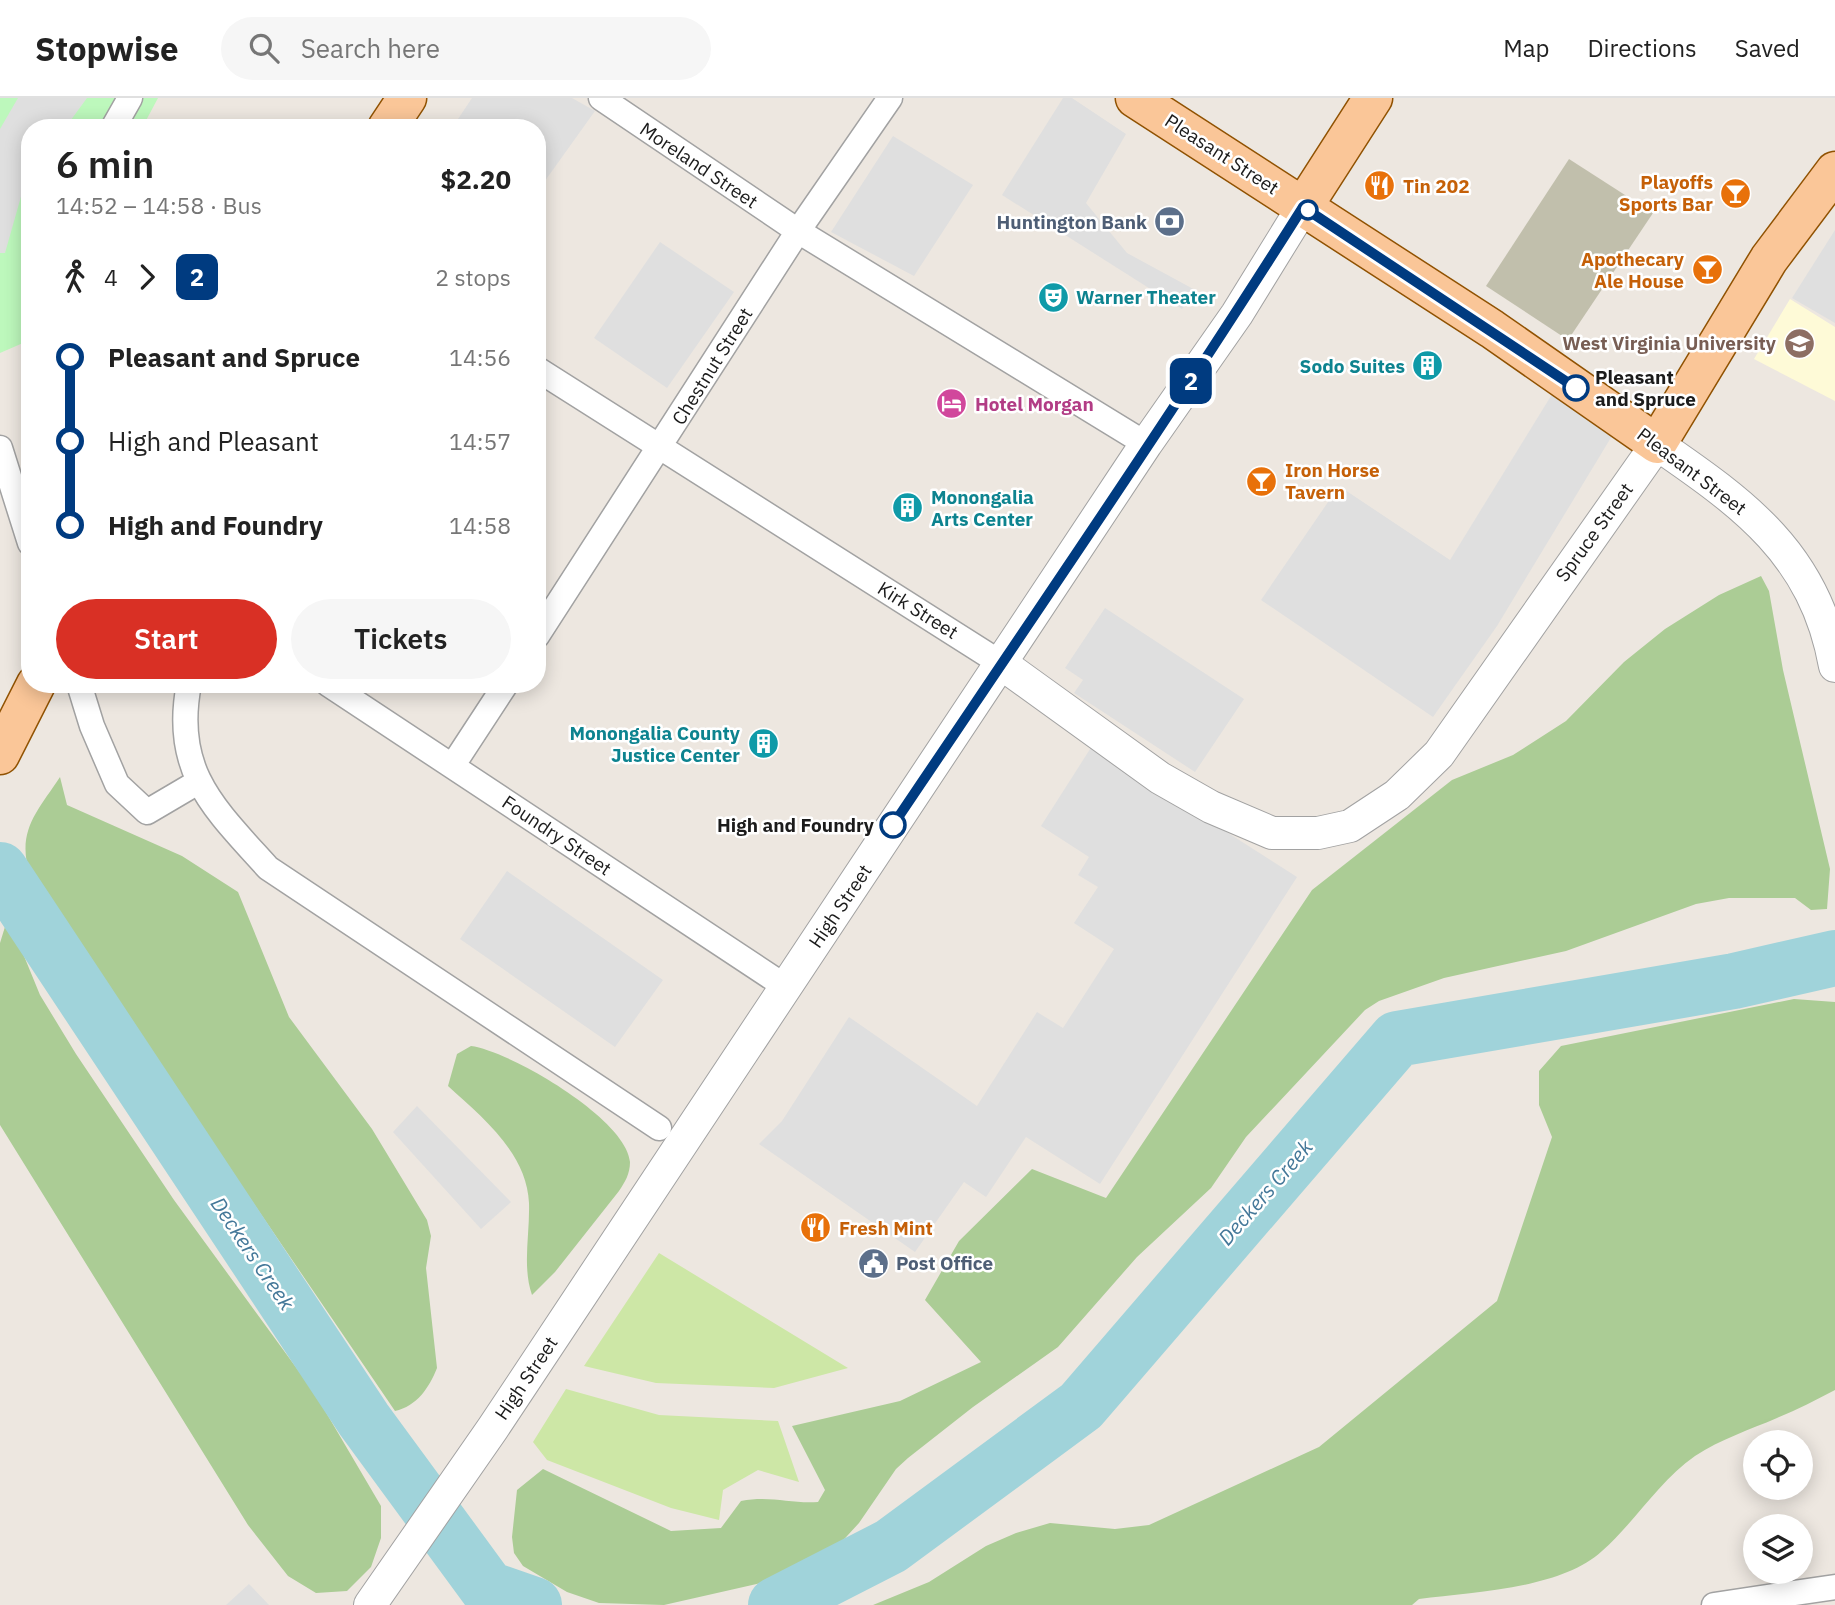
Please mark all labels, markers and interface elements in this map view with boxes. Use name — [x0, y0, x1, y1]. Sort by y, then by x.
search box — [221, 17, 711, 80]
text: Stopwise — [35, 27, 179, 70]
icon: search — [245, 29, 283, 67]
text: Search here — [301, 31, 440, 65]
text: Map — [1503, 32, 1549, 64]
text: Directions — [1587, 32, 1697, 64]
text: Saved — [1735, 32, 1800, 64]
street label: Pleasant Street — [1161, 108, 1283, 200]
street label: Moreland Street — [635, 117, 763, 213]
text: 6 min — [56, 139, 154, 188]
text: $2.20 — [441, 162, 511, 196]
restaurant icon: Tin 202 — [1363, 169, 1397, 203]
place label: Playoffs Sports Bar — [1619, 170, 1713, 216]
place label: Tin 202 — [1403, 174, 1470, 198]
bar icon: Playoffs Sports Bar — [1719, 176, 1753, 210]
text: 14:52 – 14:58 · Bus — [56, 190, 262, 220]
unlabelled marker — [1298, 200, 1318, 220]
bank icon: Huntington Bank — [1153, 205, 1187, 239]
place label: Huntington Bank — [997, 210, 1147, 234]
place label: Apothecary Ale House — [1581, 247, 1685, 293]
bar icon: Apothecary Ale House — [1690, 253, 1724, 287]
icon: walk — [56, 258, 94, 296]
icon: forward — [128, 258, 166, 296]
text: 2 — [190, 261, 204, 293]
text: 4 — [104, 262, 118, 292]
text: 2 stops — [435, 262, 511, 292]
theatre icon: Warner Theater — [1036, 280, 1070, 314]
place label: Warner Theater — [1076, 285, 1216, 309]
street label: Chestnut Street — [666, 303, 758, 429]
school or university icon: West Virginia University — [1782, 326, 1816, 360]
place label: West Virginia University — [1562, 331, 1777, 355]
text: Pleasant and Spruce — [108, 340, 360, 374]
text: 14:56 — [449, 342, 511, 372]
building icon: Sodo Suites — [1411, 349, 1445, 383]
place label: Sodo Suites — [1300, 354, 1405, 378]
line badge: 2 — [1168, 358, 1214, 404]
text: 2 — [1184, 365, 1198, 397]
place label: Pleasant and Spruce — [1595, 365, 1696, 411]
marker: Pleasant and Spruce — [1563, 375, 1589, 401]
hotel icon: Hotel Morgan — [935, 387, 969, 421]
place label: Hotel Morgan — [975, 392, 1094, 416]
street label: Pleasant Street — [1633, 422, 1751, 520]
text: High and Pleasant — [108, 424, 319, 458]
text: 14:57 — [449, 426, 511, 456]
place label: Iron Horse Tavern — [1285, 458, 1380, 504]
bar icon: Iron Horse Tavern — [1245, 464, 1279, 498]
street label: Spruce Street — [1550, 478, 1638, 586]
place label: Monongalia Arts Center — [931, 485, 1034, 531]
building icon: Monongalia Arts Center — [891, 491, 925, 525]
text: High and Foundry — [108, 508, 323, 542]
text: 14:58 — [449, 510, 511, 540]
street label: Kirk Street — [873, 576, 963, 644]
button: Start — [56, 599, 277, 679]
button: Tickets — [291, 599, 511, 679]
place label: Monongalia County Justice Center — [569, 721, 741, 767]
building icon: Monongalia County Justice Center — [746, 727, 780, 761]
street label: Foundry Street — [498, 790, 616, 880]
marker: High and Foundry — [880, 812, 906, 838]
place label: High and Foundry — [717, 813, 875, 837]
street label: High Street — [803, 860, 877, 952]
water label: Deckers Creek — [1211, 1133, 1319, 1251]
water label: Deckers Creek — [205, 1191, 302, 1316]
restaurant icon: Fresh Mint — [799, 1211, 833, 1245]
place label: Fresh Mint — [839, 1216, 933, 1240]
public building icon: Post Office — [856, 1246, 890, 1280]
place label: Post Office — [896, 1251, 993, 1275]
street label: High Street — [489, 1332, 563, 1424]
map controls — [1743, 1430, 1813, 1584]
button: locate — [1743, 1430, 1813, 1500]
button: layers — [1743, 1514, 1813, 1584]

